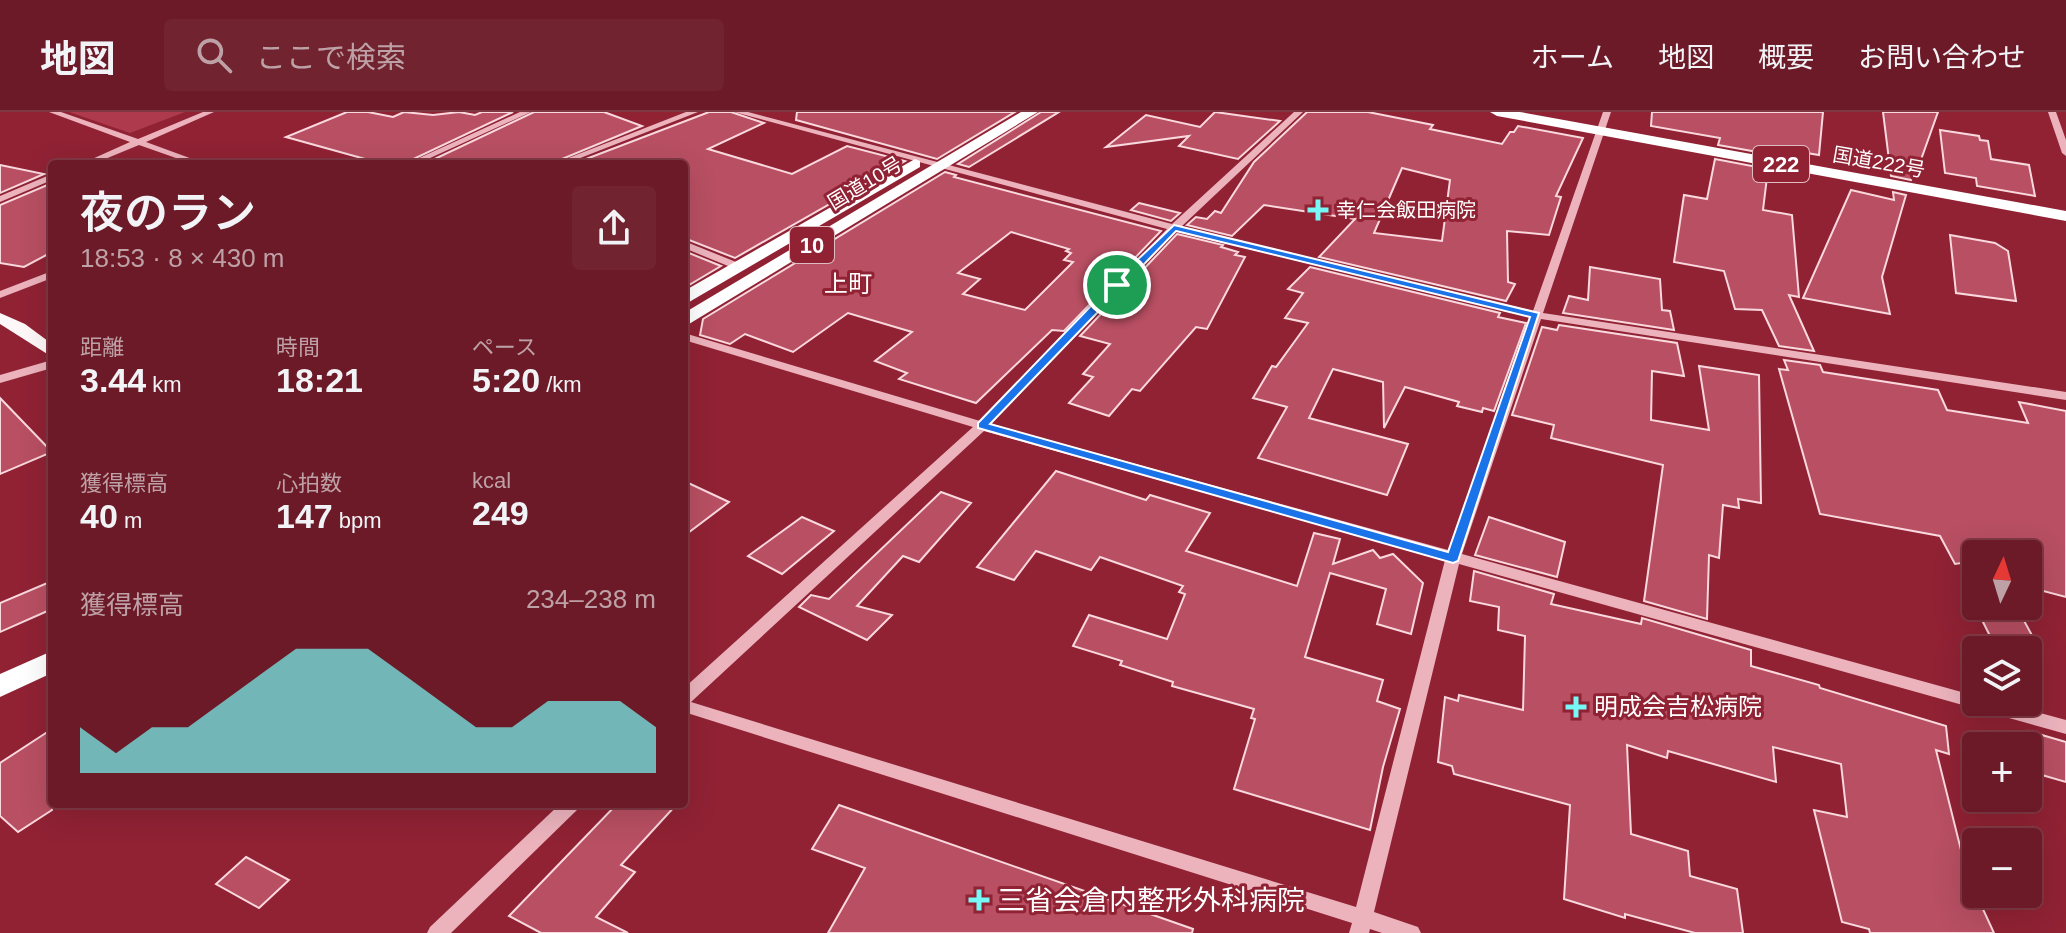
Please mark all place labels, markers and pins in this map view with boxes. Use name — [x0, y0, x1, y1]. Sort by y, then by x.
marker: 幸仁会飯田病院 — [1307, 199, 1329, 221]
place label: 幸仁会飯田病院 — [1336, 199, 1476, 221]
pin — [1083, 251, 1151, 319]
place label: 明成会吉松病院 — [1594, 693, 1762, 720]
marker: 明成会吉松病院 — [1565, 696, 1587, 718]
place label: 三省会倉内整形外科病院 — [997, 885, 1305, 916]
marker: 三省会倉内整形外科病院 — [968, 889, 990, 911]

